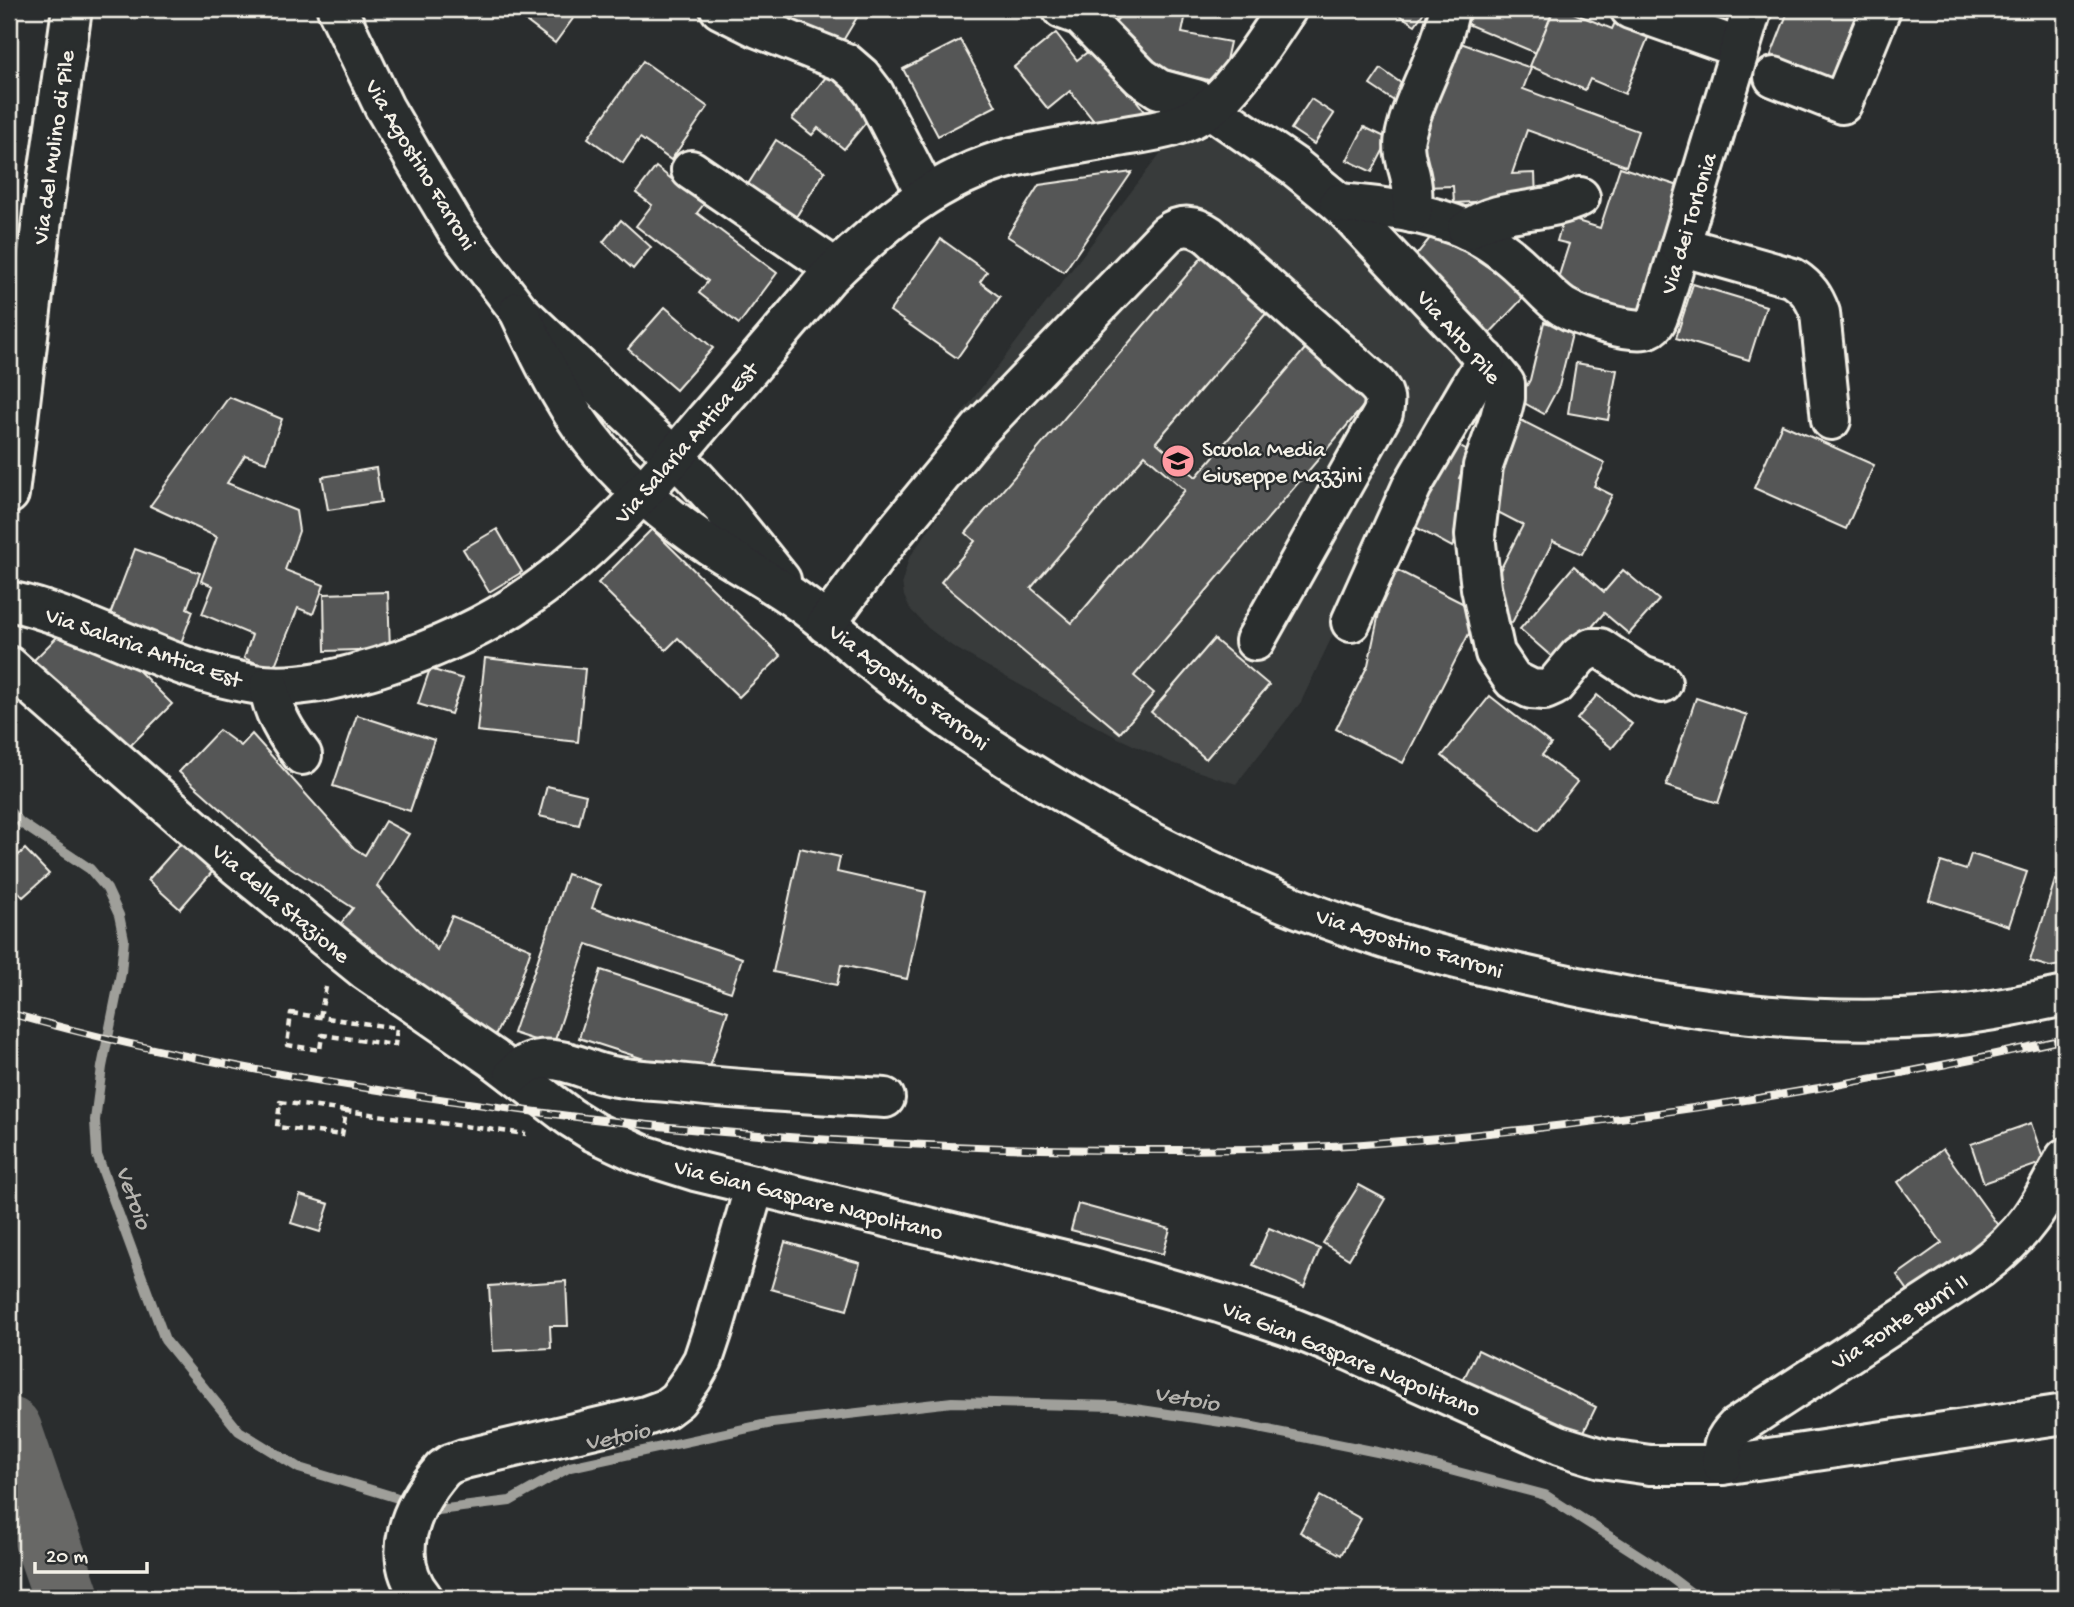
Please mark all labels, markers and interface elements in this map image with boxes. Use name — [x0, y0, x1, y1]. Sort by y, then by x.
street label: Via del Mulino di Pile — [28, 48, 83, 247]
street label: Via Agostino Farroni — [357, 75, 481, 256]
street label: Via dei Torlonia — [1656, 149, 1725, 299]
street label: Via Alto Pile — [1408, 285, 1506, 392]
street label: Via Salaria Antica Est — [609, 357, 766, 532]
place label: Scuola Media Giuseppe Mazzini — [1202, 438, 1363, 491]
school or university icon: Scuola Media Giuseppe Mazzini — [1159, 442, 1197, 480]
street label: Via Salaria Antica Est — [40, 603, 246, 696]
street label: Via Agostino Farroni — [821, 619, 994, 758]
street label: Via della Stazione — [204, 838, 355, 971]
street label: Via Agostino Farroni — [1311, 904, 1506, 987]
street label: Via Gian Gaspare Napolitano — [670, 1155, 945, 1248]
water label: Vetoio — [107, 1162, 157, 1235]
street label: Via Fonte Burri II — [1827, 1269, 1974, 1378]
street label: Via Gian Gaspare Napolitano — [1217, 1296, 1484, 1424]
water label: Vetoio — [1152, 1380, 1223, 1421]
water label: Vetoio — [583, 1417, 654, 1459]
scale bar — [35, 1530, 147, 1574]
text: 20 m — [46, 1546, 88, 1571]

